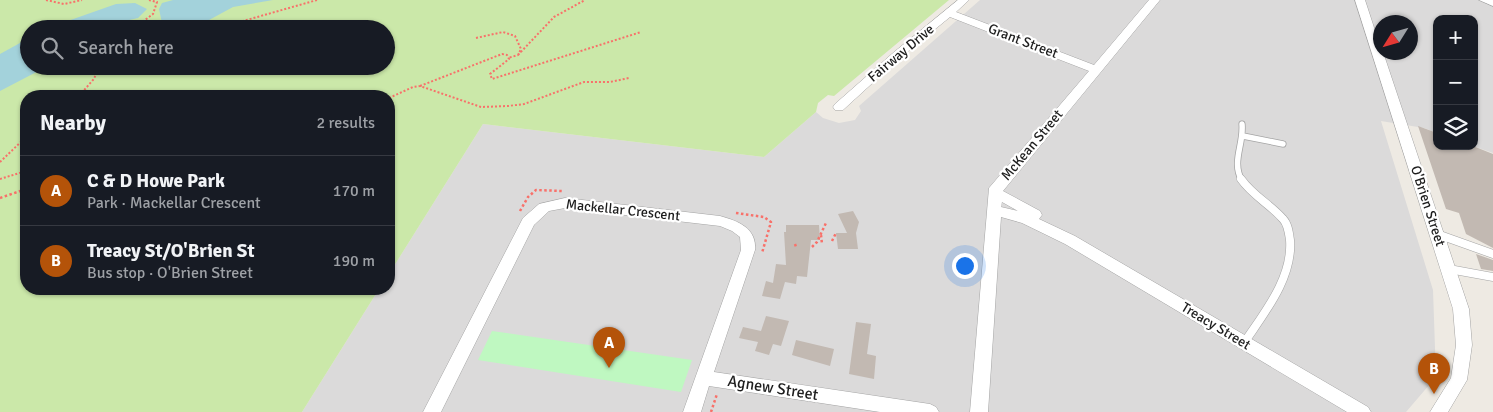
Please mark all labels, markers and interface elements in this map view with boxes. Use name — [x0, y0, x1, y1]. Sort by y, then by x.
north arrow — [1373, 15, 1418, 60]
map controls — [1433, 15, 1478, 150]
button: + — [1433, 15, 1478, 60]
search box — [20, 20, 395, 75]
street label: Fairway Drive — [864, 20, 938, 86]
street label: Grant Street — [986, 20, 1060, 62]
icon: search — [38, 34, 66, 62]
text: Search here — [78, 36, 174, 60]
button: − — [1433, 60, 1478, 105]
button: layers — [1433, 105, 1478, 150]
street label: McKean Street — [997, 106, 1067, 184]
text: Nearby — [40, 110, 106, 136]
text: 2 results — [316, 113, 375, 133]
street label: O'Brien Street — [1407, 164, 1449, 249]
text: C & D Howe Park — [87, 169, 225, 193]
text: A — [51, 181, 61, 201]
text: 170 m — [333, 181, 375, 201]
text: Park · Mackellar Crescent — [87, 193, 261, 213]
street label: Mackellar Crescent — [565, 196, 681, 224]
text: Treacy St/O'Brien St — [87, 239, 255, 263]
text: B — [51, 251, 61, 271]
text: 190 m — [333, 251, 375, 271]
your location — [952, 253, 978, 279]
text: Bus stop · O'Brien Street — [87, 263, 253, 283]
street label: Treacy Street — [1178, 299, 1254, 353]
pin: A — [593, 327, 625, 368]
pin: B — [1418, 353, 1450, 394]
street label: Agnew Street — [726, 371, 820, 405]

